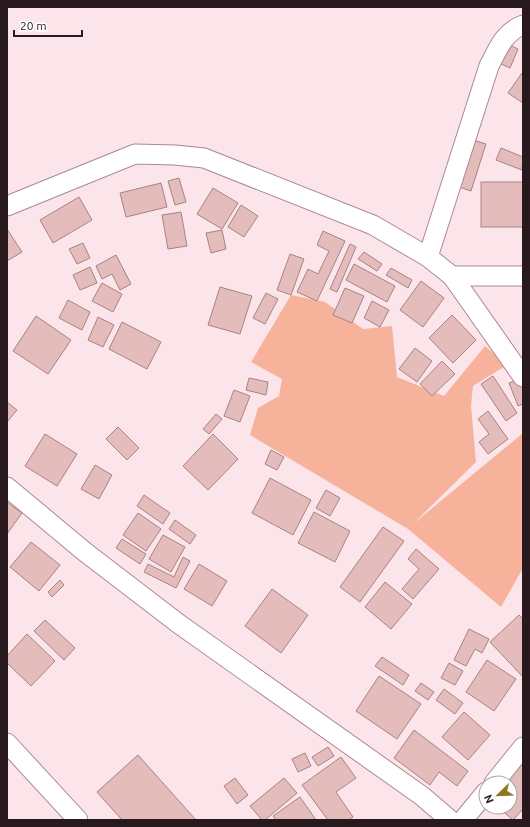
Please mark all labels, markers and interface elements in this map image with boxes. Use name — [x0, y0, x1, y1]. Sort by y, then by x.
scale bar — [14, 12, 82, 38]
text: 20 m — [20, 19, 47, 32]
north arrow — [478, 775, 518, 815]
text: N — [482, 793, 496, 805]

